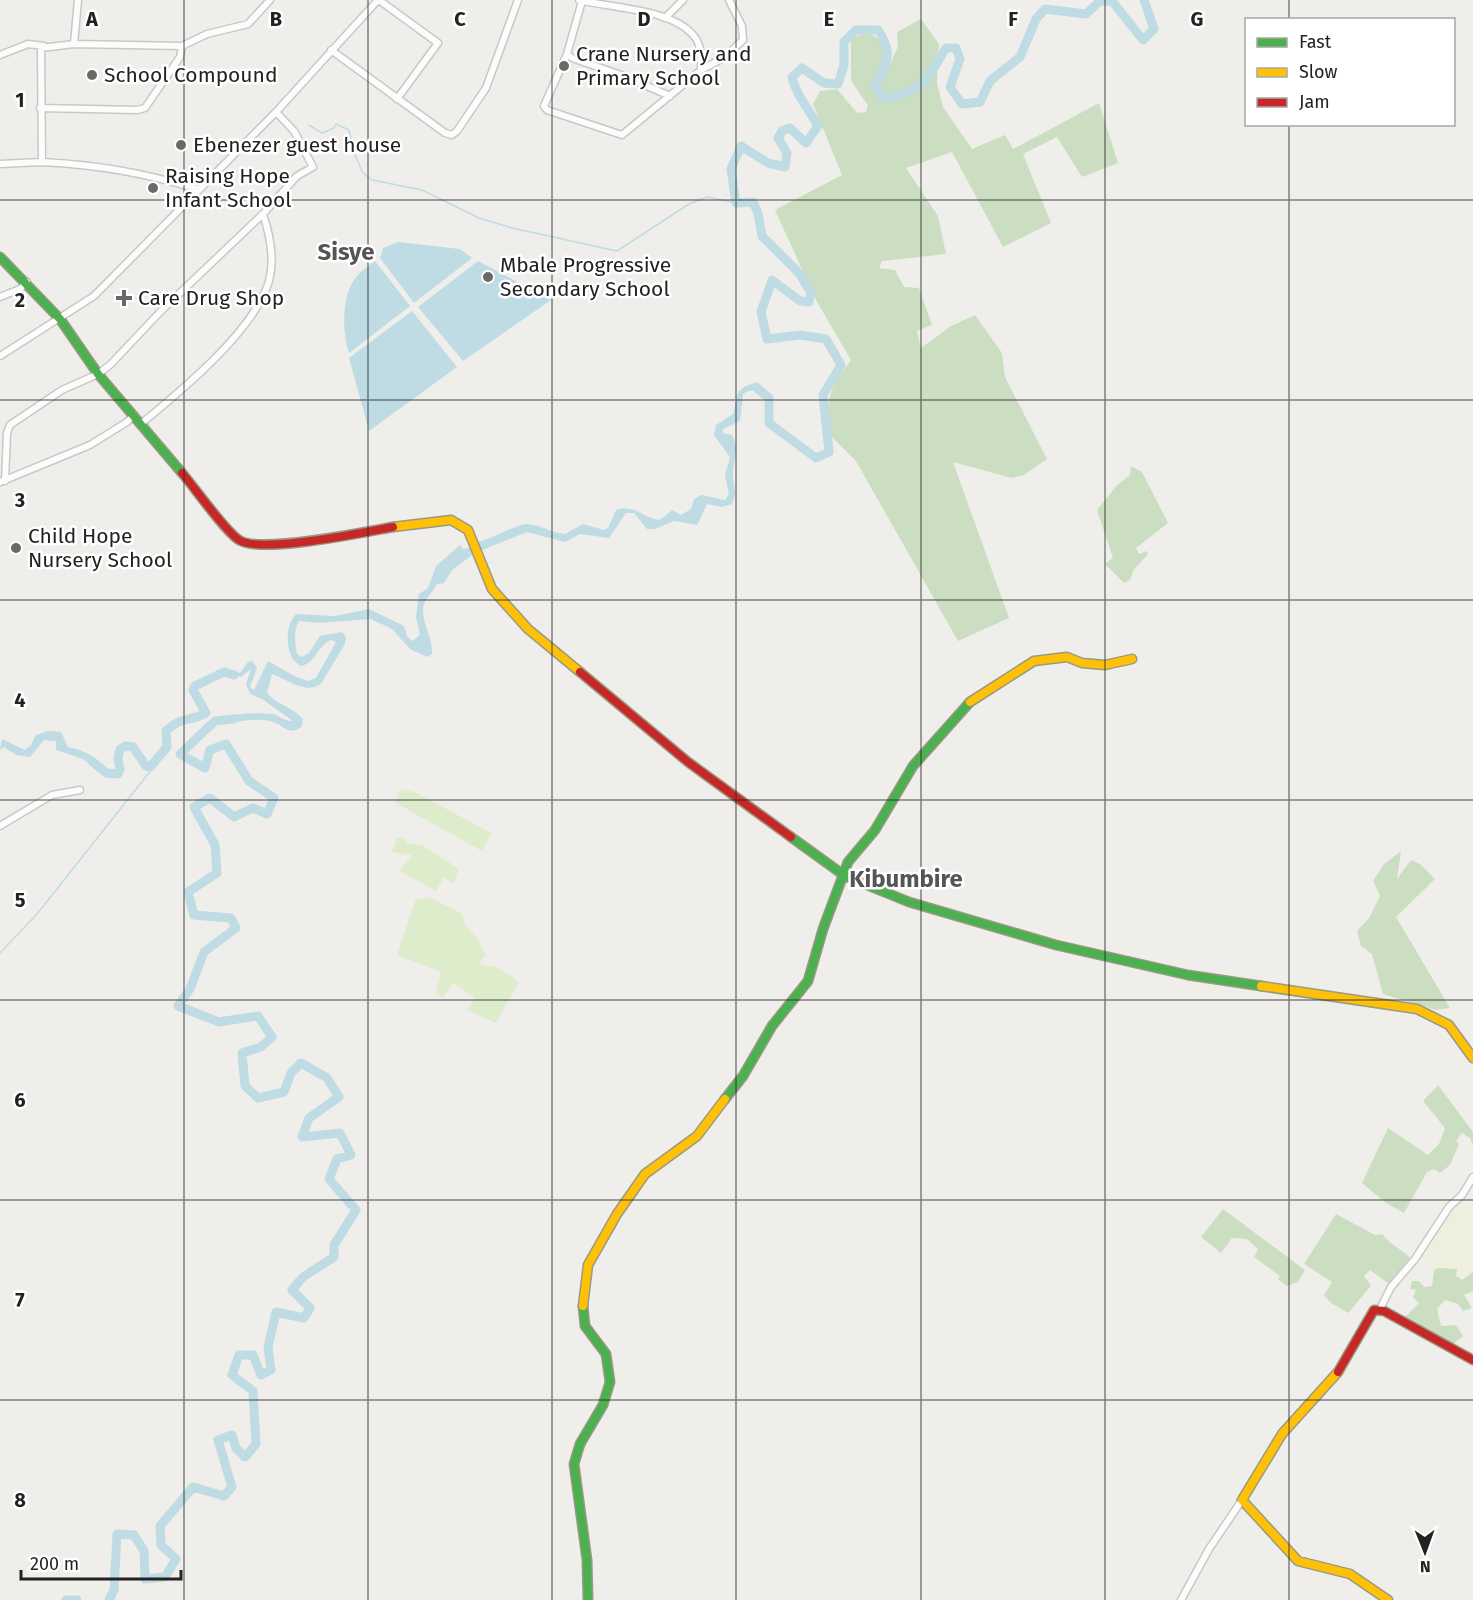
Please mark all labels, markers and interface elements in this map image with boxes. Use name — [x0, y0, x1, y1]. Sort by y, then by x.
text: A — [85, 7, 99, 31]
text: B — [270, 7, 282, 31]
text: C — [454, 7, 466, 31]
text: D — [637, 7, 651, 31]
text: E — [824, 7, 834, 31]
text: F — [1008, 7, 1018, 31]
text: G — [1191, 7, 1203, 31]
legend — [1245, 18, 1455, 126]
text: Fast — [1299, 31, 1332, 53]
place label: Crane Nursery and Primary School — [576, 41, 751, 91]
marker: Crane Nursery and Primary School — [557, 59, 571, 73]
text: Slow — [1299, 61, 1338, 83]
place label: School Compound — [104, 62, 277, 88]
marker: School Compound — [85, 68, 99, 82]
text: 1 — [15, 88, 25, 112]
text: Jam — [1299, 91, 1330, 113]
place label: Ebenezer guest house — [193, 132, 401, 158]
marker: Ebenezer guest house — [174, 138, 188, 152]
place label: Raising Hope Infant School — [165, 163, 291, 213]
marker: Raising Hope Infant School — [146, 181, 160, 195]
district label: Sisye — [317, 238, 375, 266]
place label: Mbale Progressive Secondary School — [500, 252, 671, 302]
marker: Mbale Progressive Secondary School — [481, 270, 495, 284]
place label: Care Drug Shop — [138, 285, 284, 311]
text: 2 — [15, 288, 25, 312]
marker: Care Drug Shop — [115, 289, 133, 307]
text: 3 — [14, 488, 25, 512]
place label: Child Hope Nursery School — [28, 523, 172, 573]
marker: Child Hope Nursery School — [9, 541, 23, 555]
text: 4 — [14, 688, 26, 712]
district label: Kibumbire — [849, 865, 963, 893]
text: 5 — [15, 888, 26, 912]
text: 6 — [14, 1088, 26, 1112]
text: 7 — [15, 1288, 25, 1312]
text: 8 — [14, 1488, 26, 1512]
north arrow — [1395, 1522, 1455, 1582]
scale bar — [21, 1543, 182, 1581]
text: 200 m — [30, 1553, 79, 1575]
text: N — [1420, 1557, 1431, 1576]

